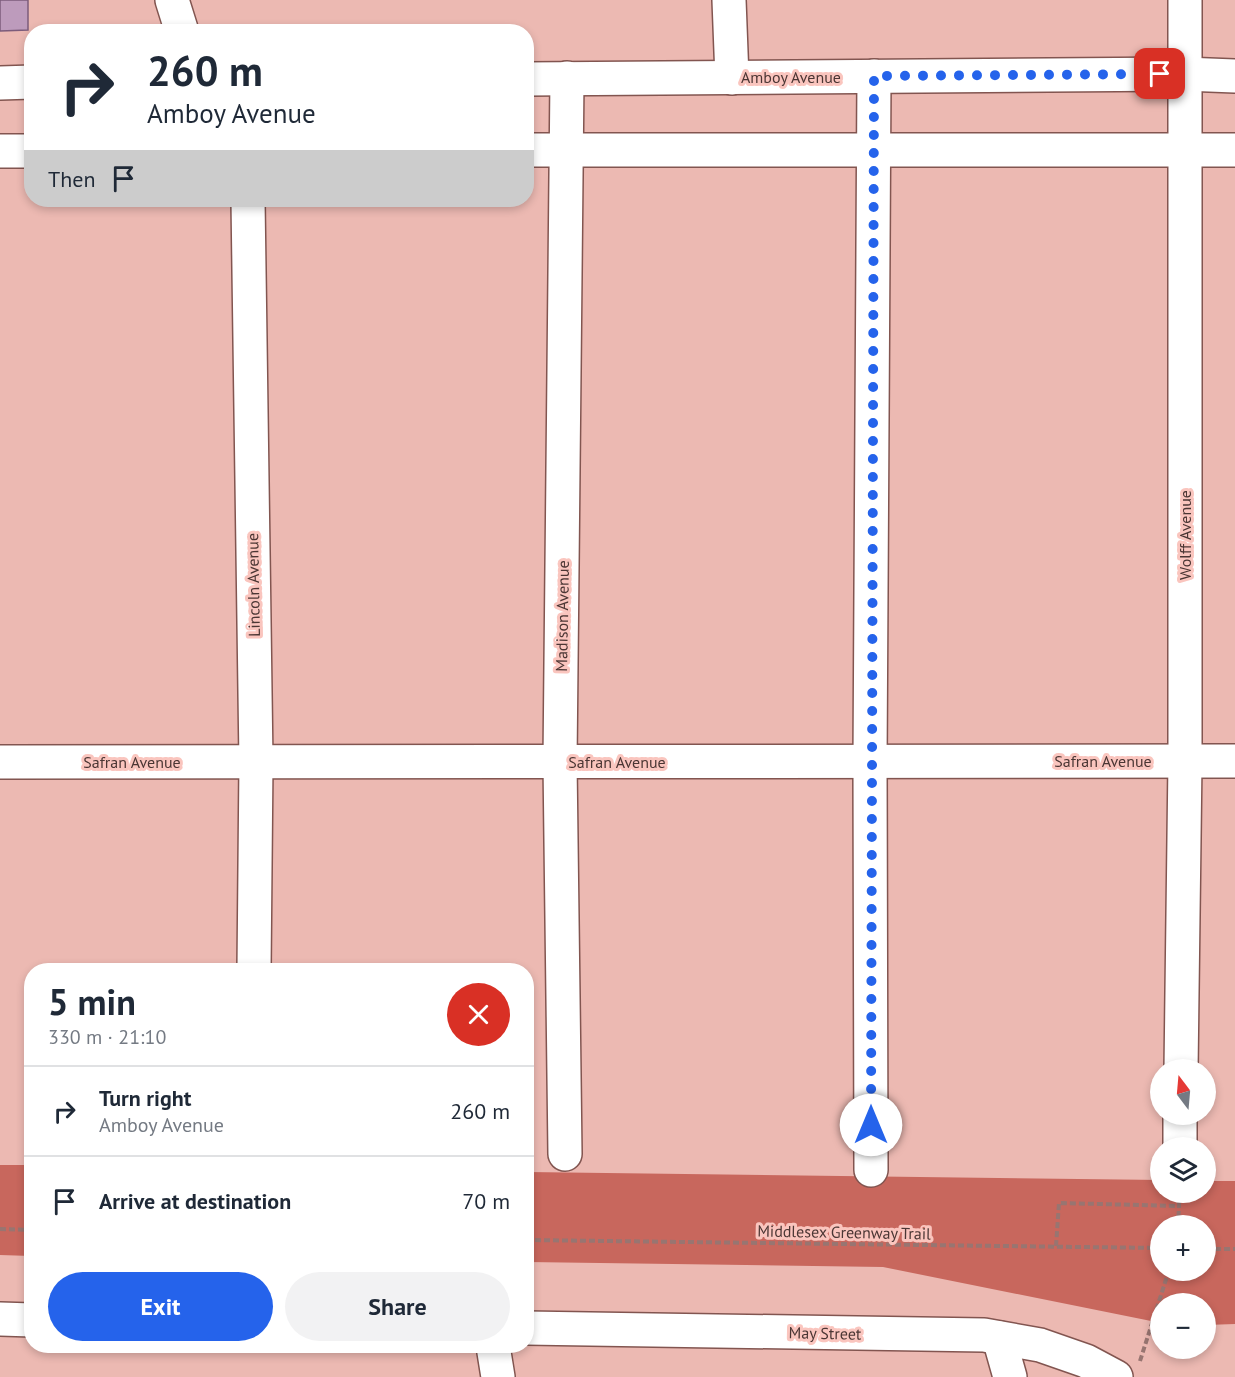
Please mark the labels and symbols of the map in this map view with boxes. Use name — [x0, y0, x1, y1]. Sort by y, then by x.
pin — [1134, 48, 1185, 99]
street label: Amboy Avenue — [741, 67, 841, 87]
street label: Wolff Avenue — [1175, 490, 1195, 580]
street label: Lincoln Avenue — [242, 533, 264, 637]
street label: Madison Avenue — [551, 560, 573, 672]
street label: Safran Avenue — [1054, 751, 1152, 771]
street label: Safran Avenue — [83, 752, 181, 772]
street label: Safran Avenue — [568, 752, 666, 772]
north arrow — [1150, 1059, 1216, 1125]
position arrow — [839, 1093, 903, 1157]
street label: Middlesex Greenway Trail — [757, 1220, 931, 1244]
street label: May Street — [789, 1322, 862, 1344]

